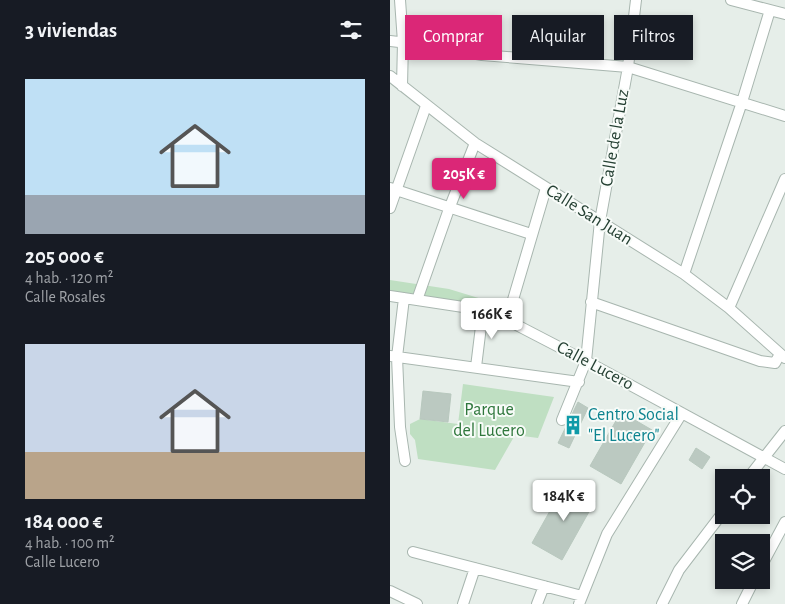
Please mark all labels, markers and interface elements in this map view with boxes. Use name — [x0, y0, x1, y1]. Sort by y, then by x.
chip: Comprar — [405, 15, 502, 60]
chip: Alquilar — [512, 15, 604, 60]
chip: Filtros — [614, 15, 693, 60]
icon: filters — [337, 16, 365, 44]
text: 3 viviendas — [25, 20, 117, 41]
street label: Calle de la Luz — [598, 88, 632, 188]
icon: home — [150, 111, 240, 201]
pin: 205K € — [423, 158, 505, 200]
text: 205K € — [443, 166, 485, 182]
street label: Calle San Juan — [543, 181, 635, 249]
text: 205 000 € — [25, 246, 104, 267]
text: 4 hab. · 120 m² — [25, 270, 113, 286]
text: Calle Rosales — [25, 289, 105, 305]
pin: 166K € — [451, 298, 533, 340]
text: 166K € — [472, 306, 512, 322]
street label: Calle Lucero — [554, 338, 637, 394]
icon: home — [150, 376, 240, 466]
park label: Parque del Lucero — [453, 401, 525, 440]
place label: Centro Social "El Lucero" — [588, 406, 679, 445]
building icon: Centro Social "El Lucero" — [562, 414, 584, 436]
map controls — [715, 469, 770, 589]
button: locate — [715, 469, 770, 524]
pin: 184K € — [523, 480, 605, 522]
text: 184K € — [544, 488, 584, 504]
text: 184 000 € — [25, 511, 102, 532]
button: layers — [715, 534, 770, 589]
text: 4 hab. · 100 m² — [25, 535, 115, 551]
text: Calle Lucero — [25, 554, 100, 570]

